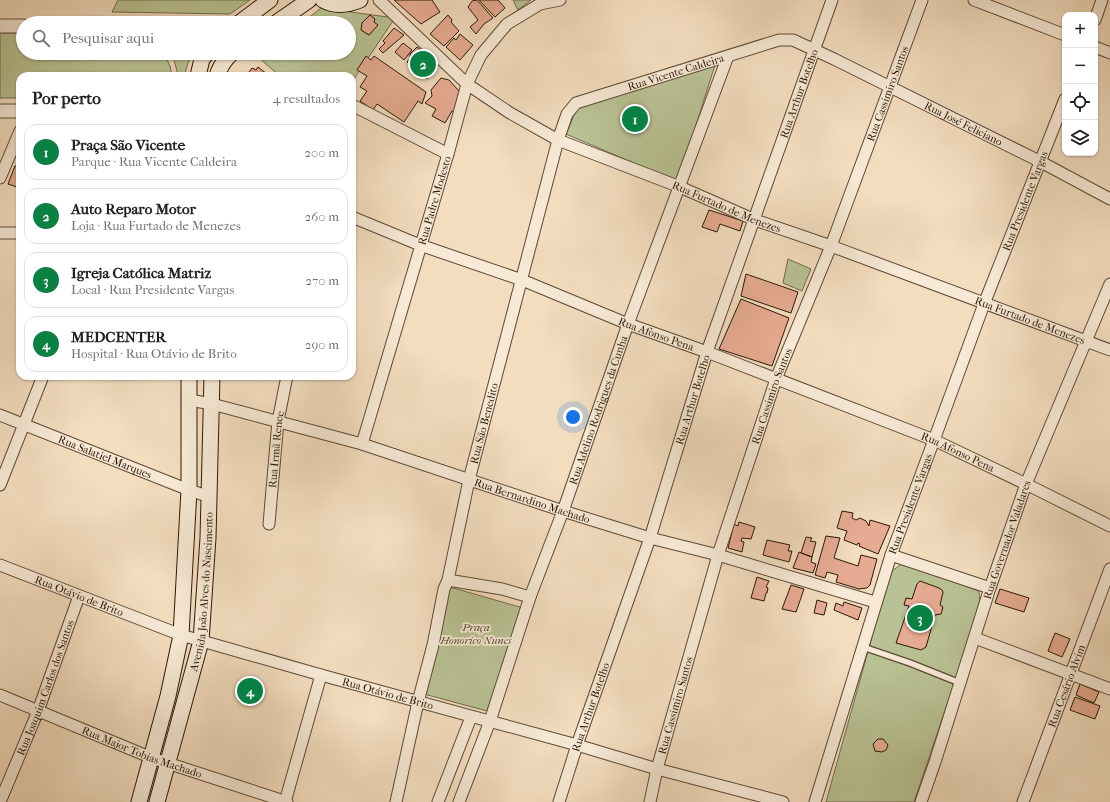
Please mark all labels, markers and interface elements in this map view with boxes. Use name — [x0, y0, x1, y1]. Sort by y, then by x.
map controls — [1062, 12, 1098, 156]
button: + — [1062, 12, 1098, 48]
search box — [16, 16, 356, 60]
icon: search — [30, 27, 52, 49]
text: Pesquisar aqui — [62, 29, 154, 47]
street label: Rua Cassimiro Santos — [864, 44, 911, 143]
street label: Rua Arthur Botelho — [777, 47, 821, 140]
button: − — [1062, 48, 1098, 84]
pin: 2 — [410, 49, 436, 79]
street label: Rua Vicente Caldeira — [626, 51, 726, 94]
button: locate — [1062, 84, 1098, 120]
text: Por perto — [32, 88, 101, 108]
text: 4 resultados — [273, 91, 340, 106]
street label: Rua José Feliciano — [922, 99, 1005, 149]
pin: 1 — [622, 104, 648, 134]
button: layers — [1062, 120, 1098, 156]
text: Praça São Vicente — [71, 136, 185, 154]
text: 1 — [44, 145, 48, 160]
text: 200 m — [304, 145, 339, 160]
street label: Rua Presidente Vargas — [1000, 149, 1051, 253]
text: Parque · Rua Vicente Caldeira — [71, 154, 237, 169]
street label: Rua Padre Modesto — [415, 154, 454, 247]
street label: Rua Furtado de Menezes — [670, 179, 783, 235]
text: Auto Reparo Motor — [71, 200, 196, 218]
text: 2 — [43, 209, 49, 224]
text: 260 m — [305, 209, 339, 224]
text: Loja · Rua Furtado de Menezes — [71, 218, 241, 233]
text: Igreja Católica Matriz — [71, 264, 211, 282]
text: 3 — [43, 273, 49, 288]
text: 270 m — [305, 273, 339, 288]
text: Local · Rua Presidente Vargas — [71, 282, 234, 297]
street label: Rua Furtado de Menezes — [973, 294, 1087, 347]
street label: Rua Afonso Pena — [616, 315, 696, 354]
text: MEDCENTER — [71, 328, 166, 346]
street label: Rua Adelino Rodrigues da Cunha — [567, 333, 631, 486]
text: 4 — [42, 337, 50, 352]
text: 290 m — [305, 337, 339, 352]
text: Hospital · Rua Otávio de Brito — [71, 346, 237, 361]
street label: Rua Cassimiro Santos — [749, 346, 795, 446]
street label: Rua Arthur Botelho — [673, 353, 713, 446]
street label: Rua São Benedito — [467, 381, 501, 465]
your location — [563, 407, 583, 427]
street label: Rua Irmã Renee — [266, 409, 287, 489]
street label: Rua Afonso Pena — [919, 430, 997, 475]
street label: Rua Salatiel Marques — [56, 433, 154, 482]
street label: Rua Presidente Vargas — [886, 452, 935, 556]
street label: Rua Bernardino Machado — [472, 476, 592, 526]
street label: Rua Governador Valadares — [981, 478, 1034, 601]
street label: Avenida João Alves do Nascimento — [187, 512, 216, 674]
street label: Rua Otávio de Brito — [33, 573, 126, 619]
pin: 3 — [907, 603, 933, 633]
street label: Rua Joaquim Carlos dos Santos — [14, 618, 77, 757]
park label: Praça Honorico Nunes — [440, 621, 512, 647]
street label: Rua Cesário Alvim — [1045, 642, 1089, 729]
street label: Rua Cassimiro Santos — [656, 655, 696, 756]
street label: Rua Arthur Botelho — [569, 661, 613, 753]
street label: Rua Otávio de Brito — [341, 675, 435, 713]
pin: 4 — [237, 676, 263, 706]
street label: Rua Major Tobias Machado — [80, 724, 204, 781]

